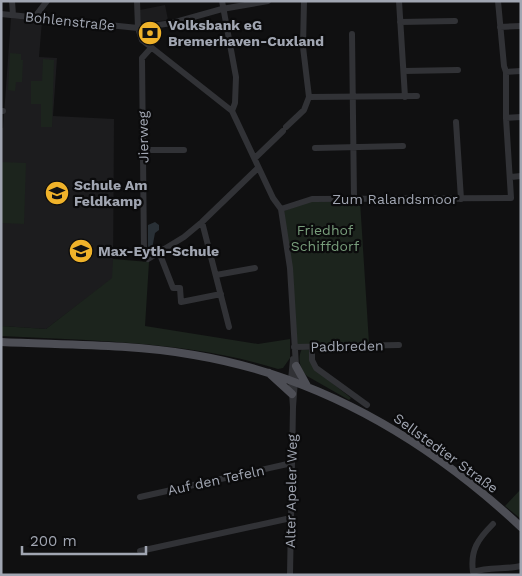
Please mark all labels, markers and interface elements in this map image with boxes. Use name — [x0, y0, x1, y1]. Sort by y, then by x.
street label: Bohlenstraße — [24, 8, 116, 34]
place label: Volksbank eG Bremerhaven-Cuxland — [168, 17, 324, 49]
bank icon: Volksbank eG Bremerhaven-Cuxland — [137, 20, 163, 46]
street label: Jierweg — [135, 110, 151, 163]
place label: Schule Am Feldkamp — [74, 177, 147, 209]
school or university icon: Schule Am Feldkamp — [44, 180, 70, 206]
street label: Zum Ralandsmoor — [332, 191, 458, 207]
park label: Friedhof Schiffdorf — [291, 222, 360, 254]
school or university icon: Max-Eyth-Schule — [68, 238, 94, 264]
place label: Max-Eyth-Schule — [98, 243, 219, 259]
street label: Padbreden — [310, 337, 384, 355]
street label: Sellstedter Straße — [391, 410, 501, 496]
street label: Alter Apeler Weg — [282, 434, 300, 548]
street label: Auf den Tefeln — [166, 462, 266, 498]
scale bar — [22, 524, 146, 556]
text: 200 m — [30, 532, 77, 550]

